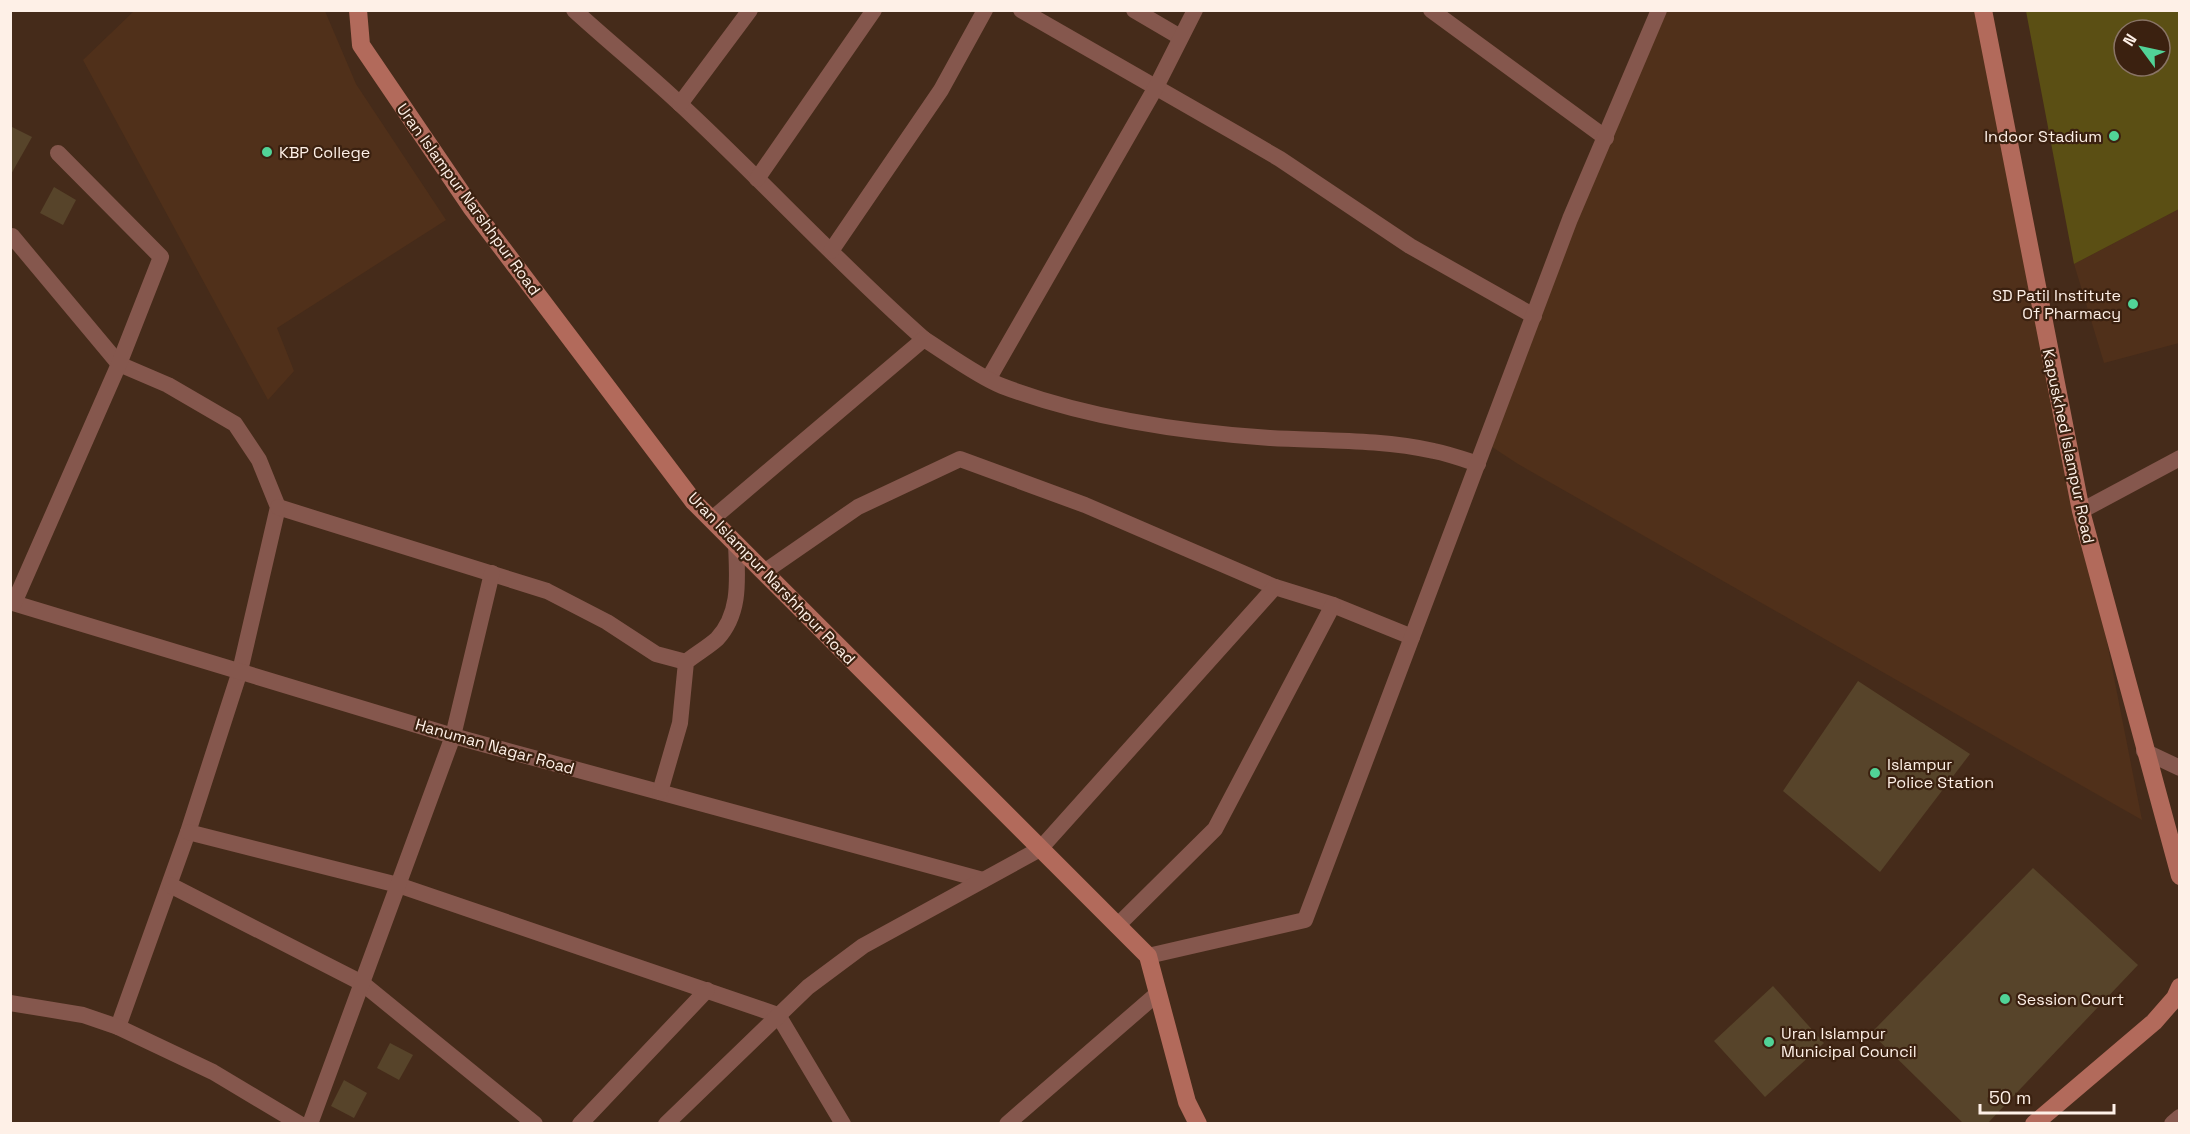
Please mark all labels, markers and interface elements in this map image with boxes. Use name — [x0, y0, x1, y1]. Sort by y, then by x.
north arrow — [2112, 18, 2172, 78]
text: N — [2118, 30, 2142, 50]
street label: Uran Islampur Narshhpur Road — [392, 99, 545, 299]
place label: Indoor Stadium — [1984, 126, 2102, 147]
marker: Indoor Stadium — [2107, 129, 2121, 143]
place label: KBP College — [279, 142, 370, 163]
marker: KBP College — [260, 145, 274, 159]
place label: SD Patil Institute Of Pharmacy — [1992, 285, 2121, 324]
marker: SD Patil Institute Of Pharmacy — [2126, 297, 2140, 311]
street label: Kapuskhed Islampur Road — [2038, 347, 2099, 545]
street label: Uran Islampur Narshhpur Road — [683, 488, 860, 669]
street label: Hanuman Nagar Road — [413, 714, 577, 779]
place label: Islampur Police Station — [1887, 754, 1994, 793]
marker: Islampur Police Station — [1868, 766, 1882, 780]
place label: Session Court — [2017, 989, 2124, 1010]
marker: Session Court — [1998, 992, 2012, 1006]
place label: Uran Islampur Municipal Council — [1781, 1023, 1917, 1062]
marker: Uran Islampur Municipal Council — [1762, 1035, 1776, 1049]
scale bar — [1980, 1077, 2114, 1115]
text: 50 m — [1989, 1086, 2031, 1109]

